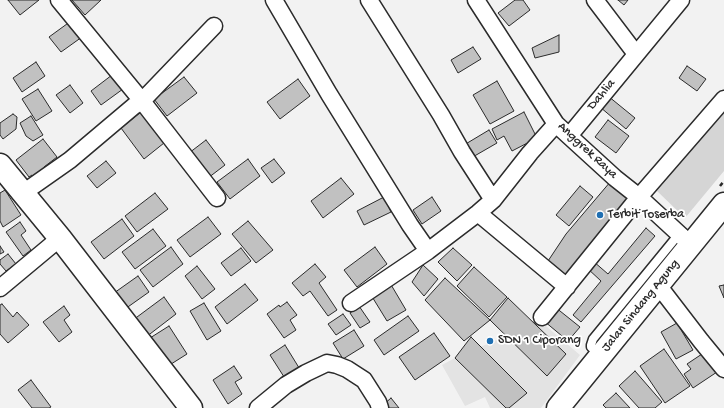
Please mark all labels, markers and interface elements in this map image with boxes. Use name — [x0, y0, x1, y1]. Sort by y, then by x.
street label: Dahlia — [585, 76, 619, 114]
street label: Anggrek Raya — [554, 119, 620, 183]
place label: Terbit Toserba — [608, 207, 684, 223]
marker: Terbit Toserba — [595, 210, 605, 220]
street label: Jalan Sindang Agung — [599, 257, 683, 355]
place label: SDN 1 Ciporang — [498, 333, 581, 349]
marker: SDN 1 Ciporang — [485, 336, 495, 346]

